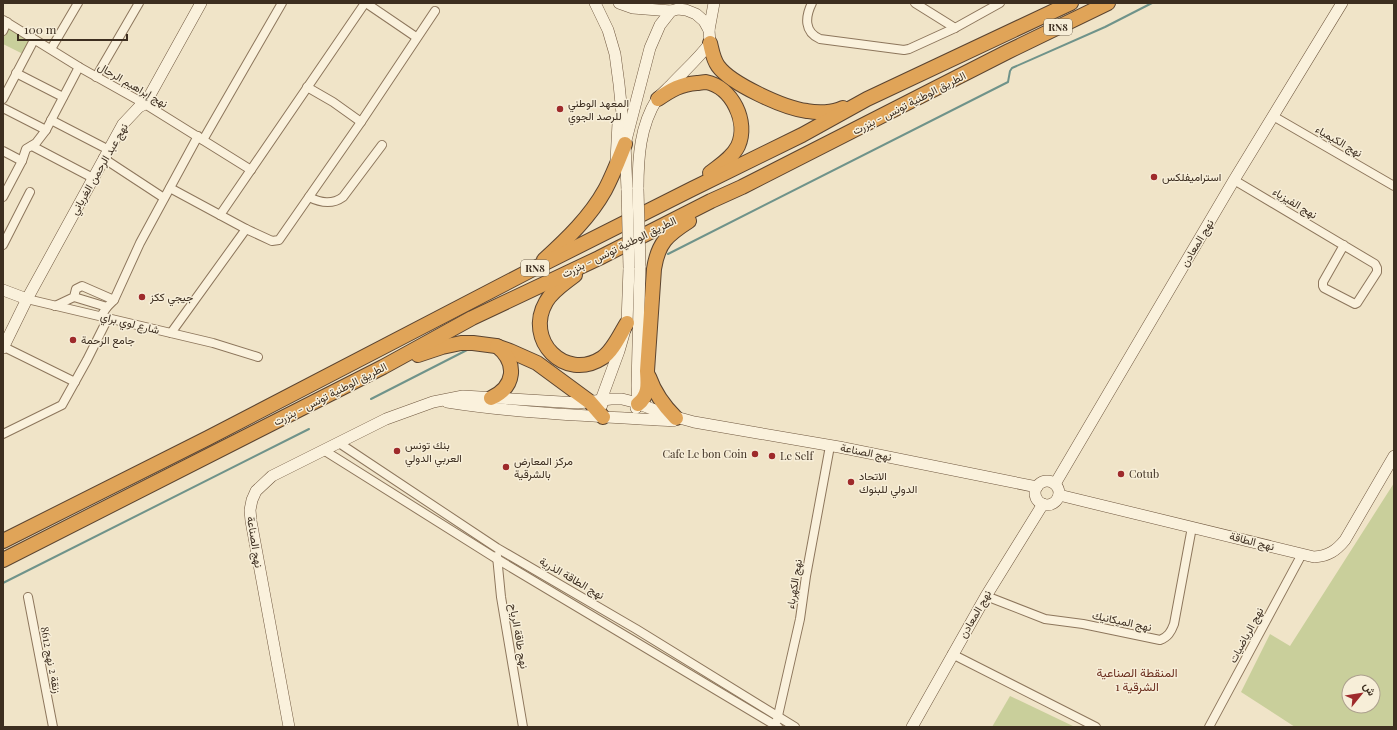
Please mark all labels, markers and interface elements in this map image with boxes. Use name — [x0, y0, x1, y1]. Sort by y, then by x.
scale bar — [18, 16, 127, 42]
road number: RN8 — [1044, 19, 1072, 35]
text: 100 m — [24, 21, 57, 37]
street label: نهج إبراهيم الرحال — [95, 58, 171, 112]
street label: الطريق الوطنية تونس - بنزرت — [849, 67, 968, 138]
place label: المعهد الوطني للرصد الجوي — [568, 95, 629, 126]
marker: المعهد الوطني للرصد الجوي — [555, 104, 565, 114]
street label: نهج عبد الرحمن الغرياني — [66, 120, 134, 219]
street label: نهج الكيمياء — [1313, 121, 1365, 161]
place label: استراميفلكس — [1162, 169, 1221, 184]
marker: استراميفلكس — [1149, 172, 1159, 182]
street label: نهج الفيزياء — [1270, 183, 1320, 223]
street label: الطريق الوطنية تونس - بنزرت — [559, 212, 678, 281]
street label: نهج المعادن — [1177, 216, 1217, 270]
road number: RN8 — [521, 260, 549, 276]
place label: جيجي ككز — [149, 289, 193, 307]
marker: جيجي ككز — [137, 292, 147, 302]
street label: شارع لوي براي — [98, 308, 162, 340]
place label: جامع الرحمة — [81, 332, 135, 348]
marker: جامع الرحمة — [68, 335, 78, 345]
street label: الطريق الوطنية تونس - بنزرت — [270, 358, 389, 429]
place label: بنك تونس العربي الدولي — [405, 437, 462, 468]
street label: نهج الصناعة — [839, 439, 893, 465]
marker: بنك تونس العربي الدولي — [392, 446, 402, 456]
place label: Cafe Le bon Coin — [662, 446, 747, 461]
place label: Le Self — [780, 448, 814, 463]
marker: Cafe Le bon Coin — [750, 449, 760, 459]
marker: Le Self — [767, 451, 777, 461]
place label: مركز المعارض بالشرقية — [514, 453, 573, 481]
marker: مركز المعارض بالشرقية — [501, 462, 511, 472]
place label: Cotub — [1129, 466, 1159, 481]
place label: الاتحاد الدولي للبنوك — [859, 468, 917, 499]
marker: Cotub — [1116, 469, 1126, 479]
marker: الاتحاد الدولي للبنوك — [846, 477, 856, 487]
street label: نهج الصناعة — [243, 515, 267, 569]
street label: نهج الطاقة — [1228, 528, 1276, 554]
street label: نهج الطاقة الذرية — [536, 553, 608, 603]
street label: نهج الكهرباء — [782, 558, 806, 610]
street label: نهج المعادن — [955, 587, 995, 641]
street label: نهج طاقة الرياح — [505, 602, 533, 670]
street label: نهج الرياضيات — [1225, 604, 1267, 666]
street label: نهج الميكانيك — [1091, 607, 1153, 635]
street label: زنقة 2 نهج 8612 — [37, 625, 65, 695]
district label: المنقطة الصناعية الشرقية 1 — [1096, 664, 1178, 695]
north arrow — [1341, 674, 1381, 714]
text: ش — [1360, 679, 1380, 698]

